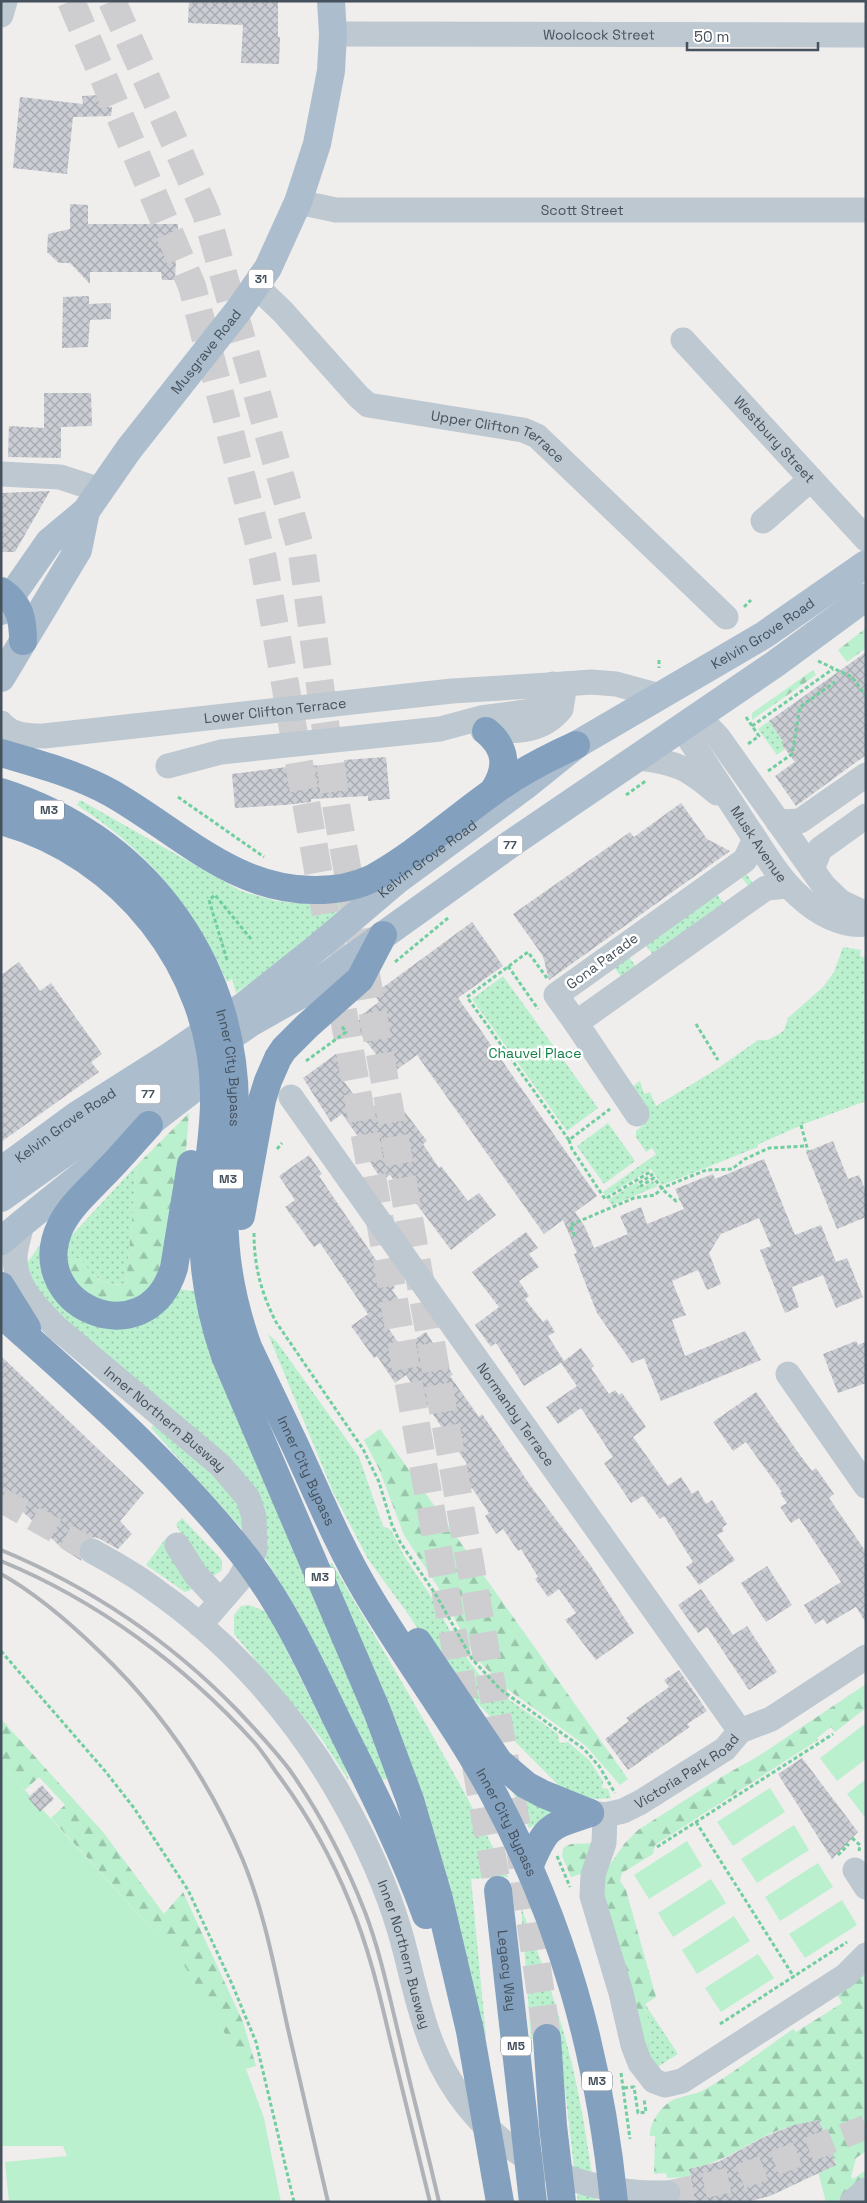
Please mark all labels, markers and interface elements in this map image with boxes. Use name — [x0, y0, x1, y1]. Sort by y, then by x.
scale bar — [687, 20, 818, 52]
street label: Woolcock Street — [543, 25, 655, 44]
text: 50 m — [694, 27, 729, 46]
street label: Scott Street — [541, 201, 624, 219]
road number: 31 — [248, 270, 274, 288]
street label: Musgrave Road — [167, 305, 245, 398]
street label: Westbury Street — [730, 392, 819, 487]
street label: Upper Clifton Terrace — [430, 406, 568, 467]
street label: Kelvin Grove Road — [708, 594, 818, 673]
street label: Lower Clifton Terrace — [203, 694, 347, 727]
road number: M3 — [34, 800, 64, 820]
street label: Musk Avenue — [727, 802, 791, 886]
street label: Kelvin Grove Road — [374, 816, 480, 902]
road number: 77 — [498, 836, 522, 854]
street label: Gona Parade — [562, 929, 642, 993]
street label: Inner City Bypass — [212, 1007, 244, 1127]
park label: Chauvel Place — [489, 1044, 581, 1062]
street label: Kelvin Grove Road — [11, 1084, 119, 1167]
road number: 77 — [136, 1084, 160, 1104]
road number: M3 — [213, 1170, 243, 1188]
street label: Normanby Terrace — [473, 1359, 559, 1470]
street label: Inner Northern Busway — [100, 1362, 231, 1475]
street label: Inner City Bypass — [274, 1413, 339, 1529]
road number: M3 — [305, 1568, 335, 1586]
street label: Victoria Park Road — [632, 1730, 743, 1813]
street label: Inner City Bypass — [472, 1765, 541, 1879]
street label: Inner Northern Busway — [373, 1877, 435, 2031]
street label: Legacy Way — [494, 1929, 521, 2012]
road number: M5 — [501, 2036, 531, 2056]
road number: M3 — [582, 2072, 612, 2090]

